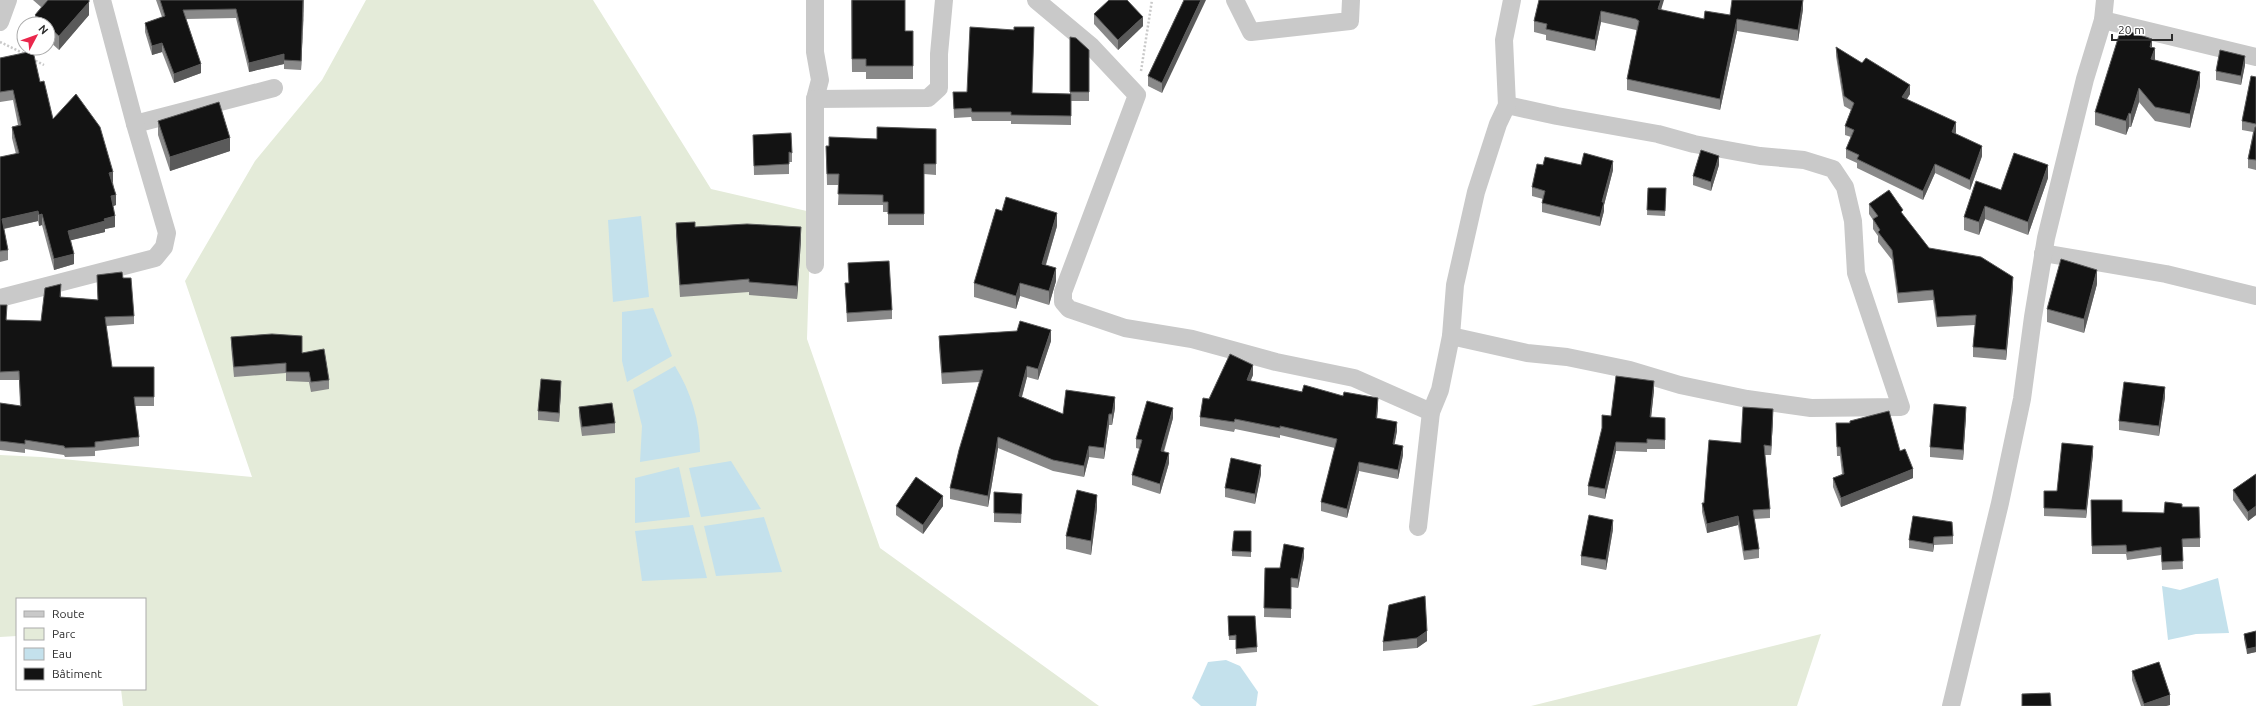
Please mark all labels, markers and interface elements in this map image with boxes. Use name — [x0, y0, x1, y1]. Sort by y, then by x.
north arrow — [16, 16, 56, 56]
scale bar — [2112, 16, 2172, 42]
text: N — [36, 22, 51, 36]
text: 20 m — [2118, 23, 2145, 36]
legend — [16, 598, 146, 690]
text: Route — [52, 607, 85, 620]
text: Parc — [52, 627, 76, 640]
text: Eau — [52, 647, 72, 660]
text: Bâtiment — [52, 667, 102, 680]

